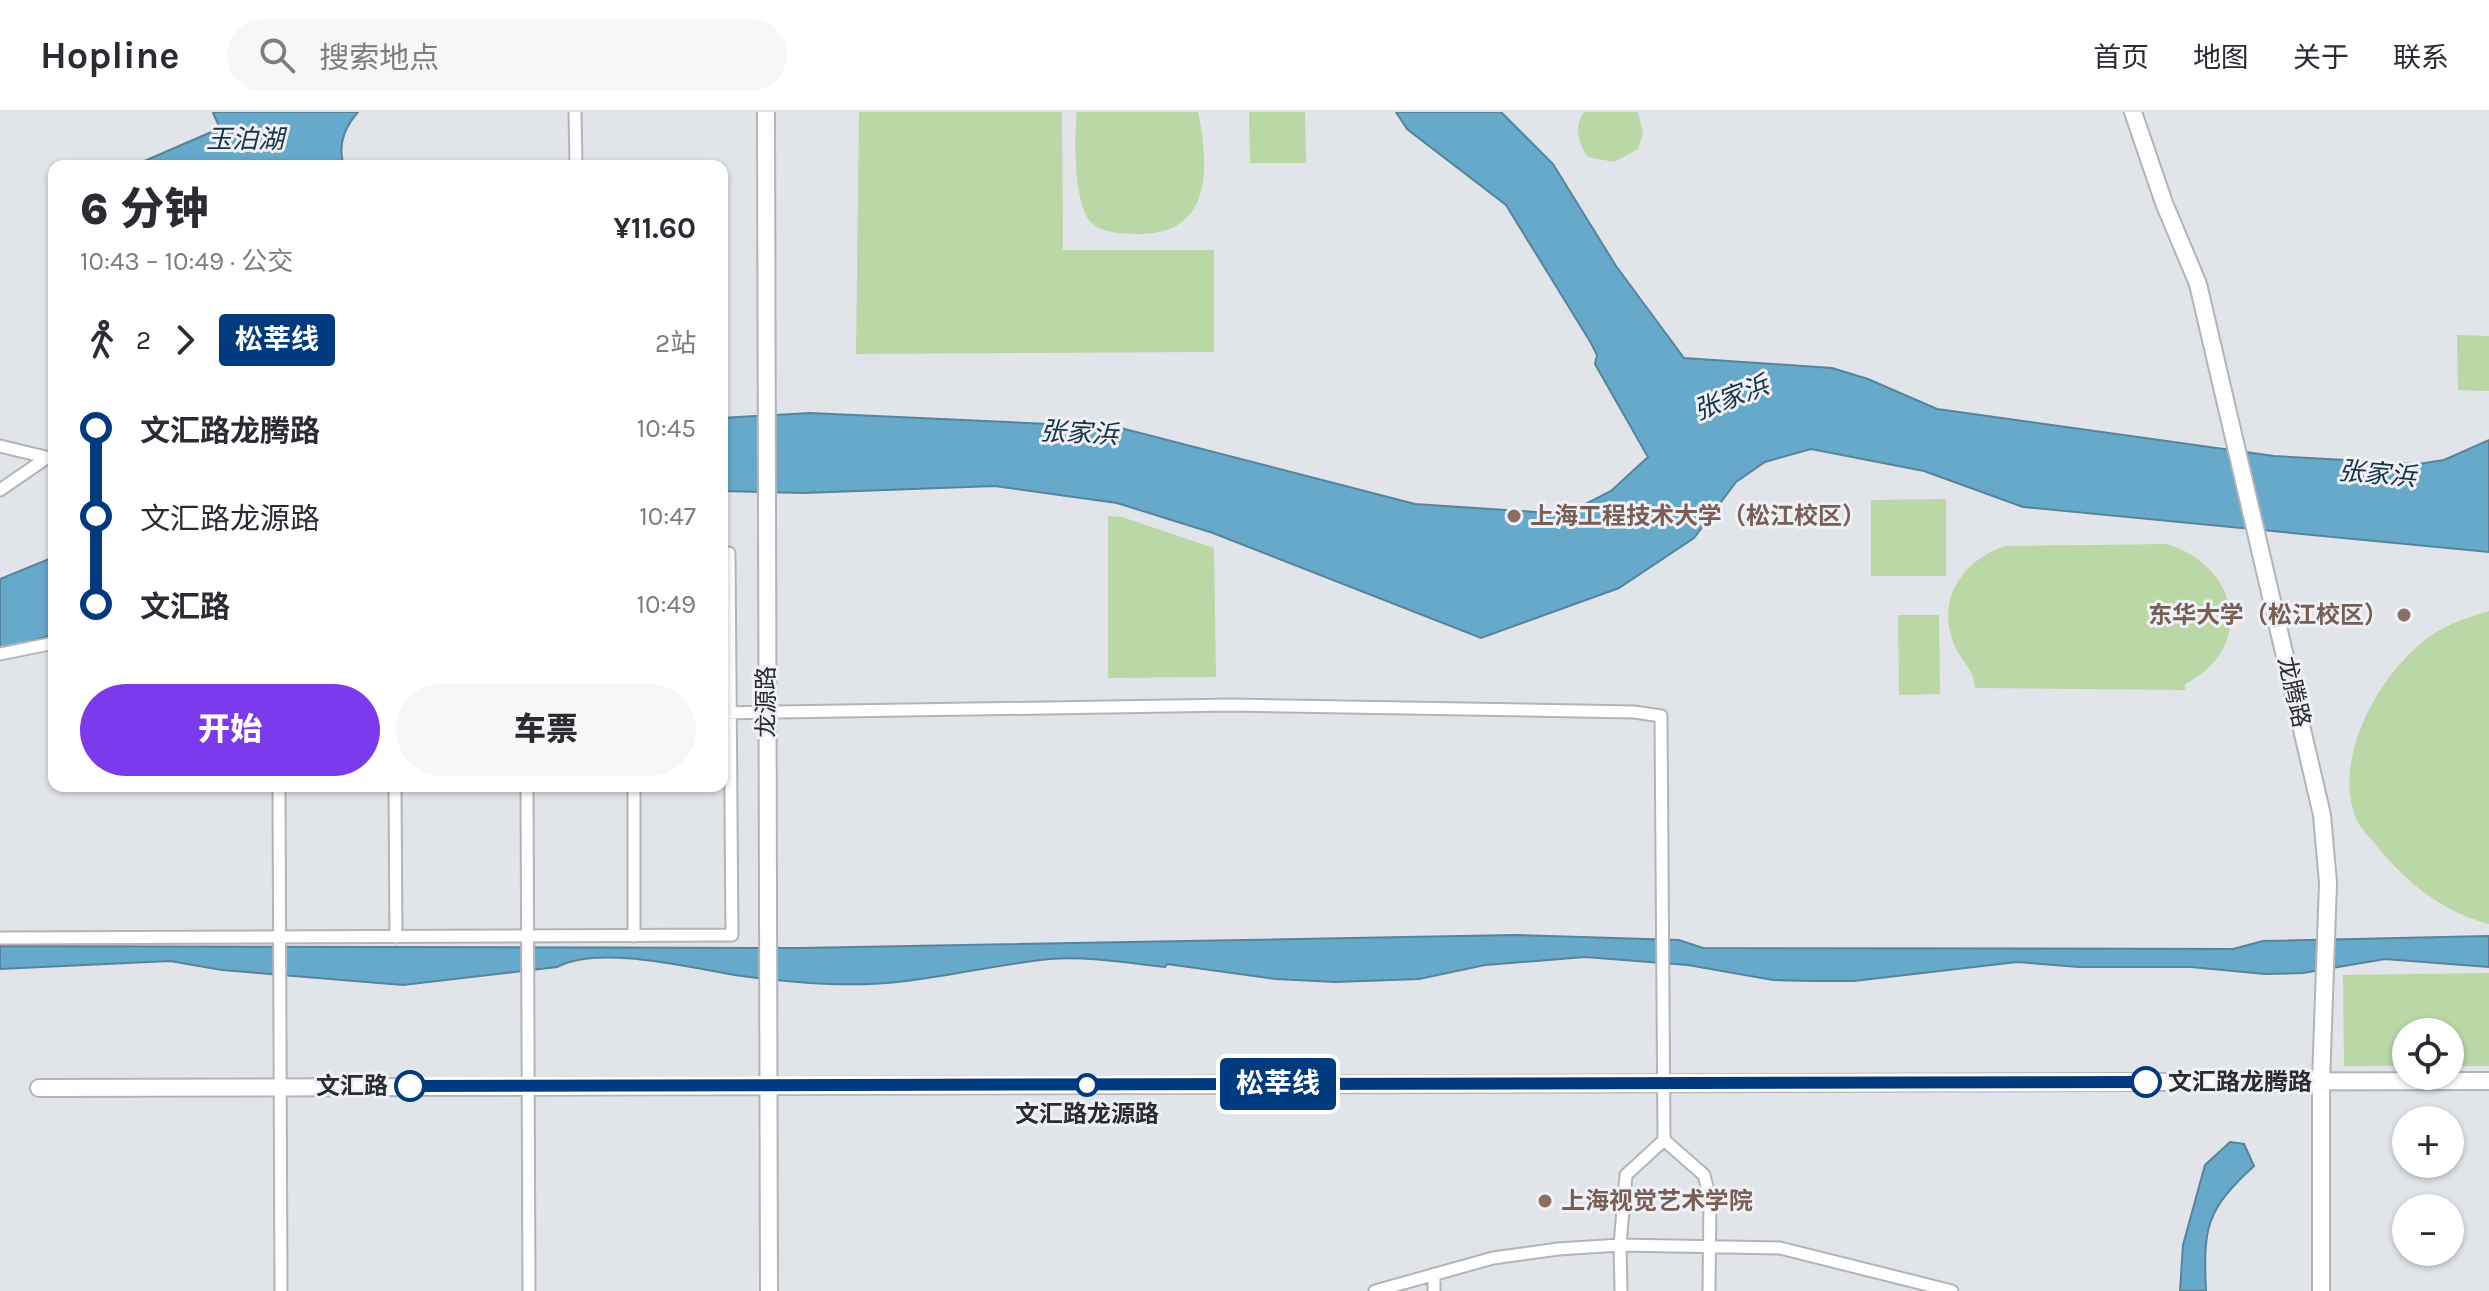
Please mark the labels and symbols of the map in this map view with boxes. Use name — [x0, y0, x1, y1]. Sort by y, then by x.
water label: 玉泊湖 — [206, 124, 288, 155]
water label: 张家浜 — [1689, 369, 1775, 426]
water label: 张家浜 — [1039, 415, 1121, 451]
water label: 张家浜 — [2337, 455, 2419, 493]
place label: 上海工程技术大学（松江校区） — [1530, 502, 1866, 530]
marker: 上海工程技术大学（松江校区） — [1505, 507, 1523, 525]
place label: 东华大学（松江校区） — [2148, 601, 2388, 629]
marker: 东华大学（松江校区） — [2395, 606, 2413, 624]
street label: 龙腾路 — [2272, 654, 2316, 730]
street label: 龙源路 — [752, 666, 780, 738]
line badge: 松莘线 — [1232, 1058, 1324, 1110]
marker: 文汇路龙腾路 — [2131, 1067, 2161, 1097]
place label: 文汇路龙腾路 — [2168, 1068, 2312, 1096]
marker: 文汇路 — [395, 1071, 425, 1101]
place label: 文汇路 — [316, 1072, 388, 1100]
marker: 文汇路龙源路 — [1076, 1074, 1098, 1096]
place label: 文汇路龙源路 — [1015, 1100, 1159, 1128]
place label: 上海视觉艺术学院 — [1561, 1187, 1753, 1215]
marker: 上海视觉艺术学院 — [1536, 1192, 1554, 1210]

